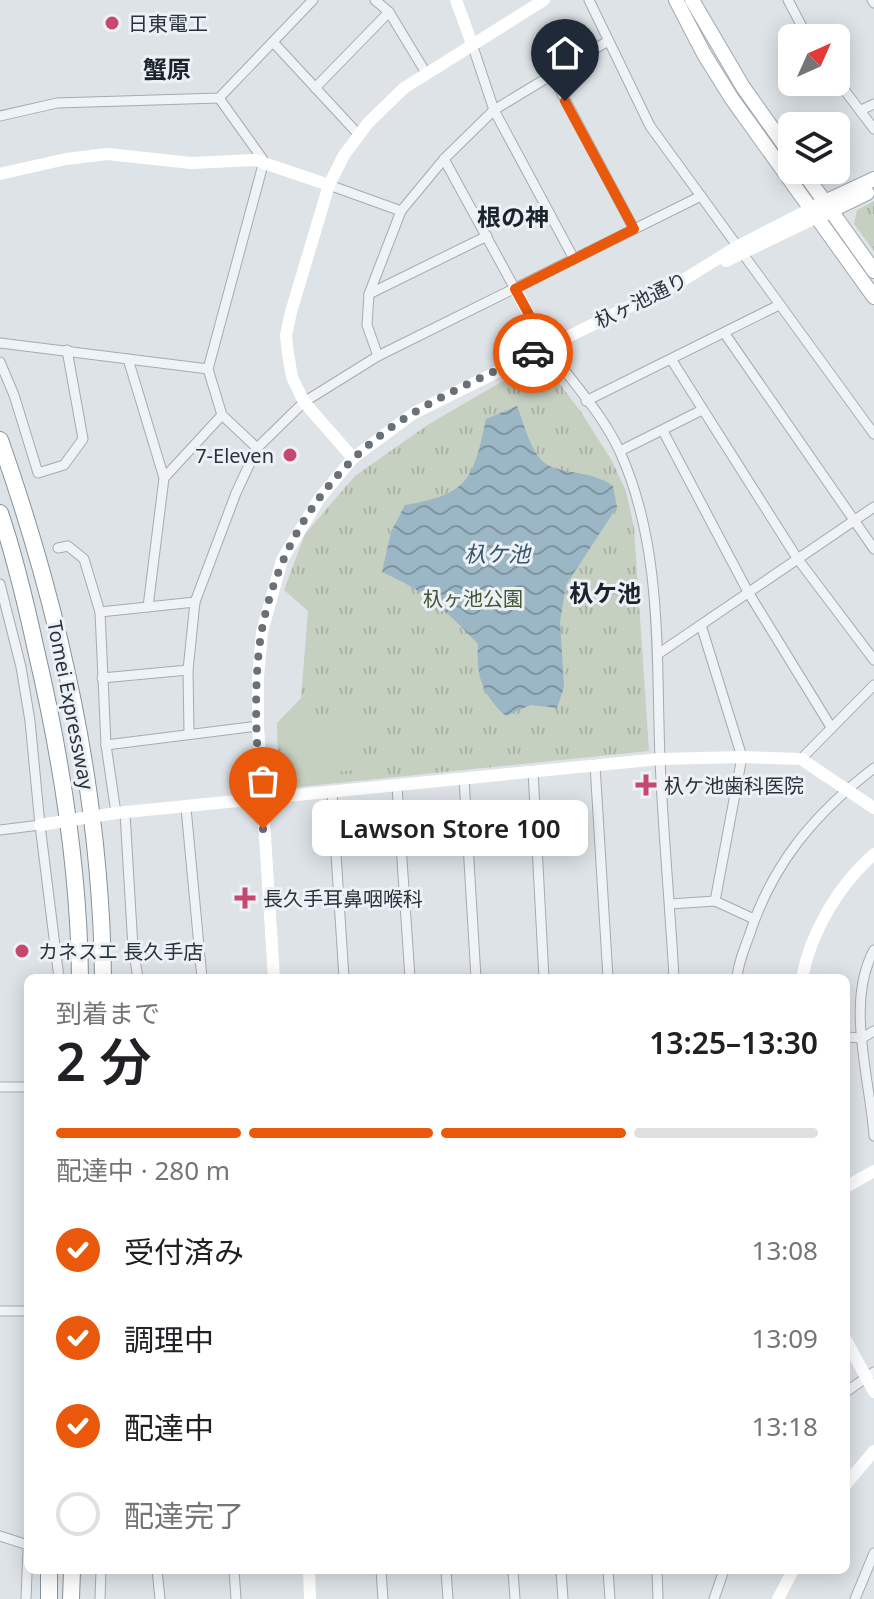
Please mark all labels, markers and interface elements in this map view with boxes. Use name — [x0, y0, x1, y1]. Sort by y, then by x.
place label: 日東電工 — [128, 10, 208, 37]
marker: 日東電工 — [103, 14, 121, 32]
pin — [531, 19, 599, 101]
north arrow — [778, 24, 850, 96]
map controls — [778, 24, 850, 184]
icon: home — [543, 31, 587, 75]
district label: 蟹原 — [143, 52, 191, 85]
button: layers — [778, 112, 850, 184]
district label: 根の神 — [477, 200, 549, 233]
street label: 杁ヶ池通り — [590, 266, 692, 334]
courier — [493, 313, 573, 393]
icon: car — [511, 331, 555, 375]
place label: 7-Eleven — [195, 442, 274, 469]
marker: 7-Eleven — [281, 446, 299, 464]
water label: 杁ケ池 — [464, 538, 532, 568]
district label: 杁ケ池 — [569, 576, 641, 609]
park label: 杁ヶ池公園 — [423, 585, 523, 612]
street label: Tomei Expressway — [41, 618, 101, 793]
pin — [229, 747, 297, 829]
icon: bag — [241, 759, 285, 803]
place label: 杁ケ池歯科医院 — [664, 772, 804, 799]
marker: 杁ケ池歯科医院 — [635, 774, 657, 796]
callout: Lawson Store 100 — [311, 801, 587, 857]
text: Lawson Store 100 — [339, 810, 561, 846]
place label: 長久手耳鼻咽喉科 — [263, 885, 423, 912]
marker: 長久手耳鼻咽喉科 — [234, 887, 256, 909]
place label: カネスエ 長久手店 — [38, 938, 203, 965]
marker: カネスエ 長久手店 — [13, 942, 31, 960]
text: 到着まで — [56, 995, 160, 1031]
text: 13:25–13:30 — [649, 1022, 818, 1063]
text: 2 分 — [56, 1025, 151, 1096]
text: 配達中 · 280 m — [56, 1152, 230, 1188]
icon: check — [56, 1228, 100, 1272]
text: 受付済み — [124, 1231, 244, 1272]
text: 13:08 — [752, 1232, 818, 1268]
icon: check — [56, 1316, 100, 1360]
text: 調理中 — [124, 1319, 214, 1360]
text: 13:09 — [752, 1320, 818, 1356]
icon: check — [56, 1404, 100, 1448]
text: 配達中 — [124, 1407, 214, 1448]
text: 13:18 — [752, 1408, 818, 1444]
text: 配達完了 — [124, 1495, 244, 1536]

